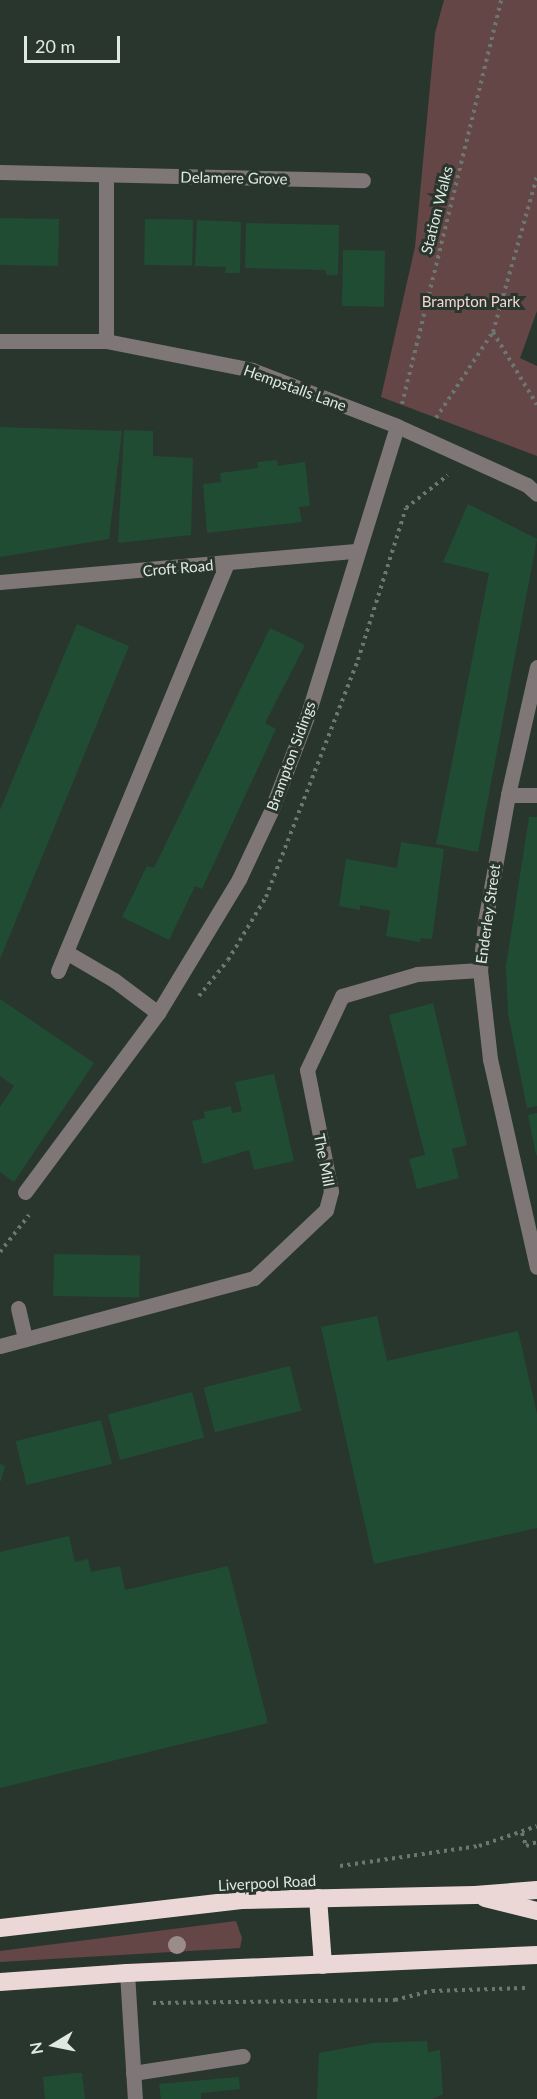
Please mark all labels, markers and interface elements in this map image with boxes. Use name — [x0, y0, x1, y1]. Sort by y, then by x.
scale bar — [27, 24, 123, 62]
text: 20 m — [35, 35, 75, 57]
street label: Station Walks — [417, 164, 457, 256]
street label: Delamere Grove — [180, 168, 288, 188]
park label: Brampton Park — [422, 293, 520, 311]
street label: Hempstalls Lane — [241, 361, 349, 415]
street label: Croft Road — [142, 556, 214, 580]
street label: Brampton Sidings — [263, 699, 319, 813]
street label: Enderley Street — [472, 863, 504, 965]
street label: The Mill — [310, 1132, 338, 1188]
street label: Liverpool Road — [217, 1871, 317, 1895]
north arrow — [24, 2015, 84, 2075]
text: N — [25, 2041, 46, 2056]

